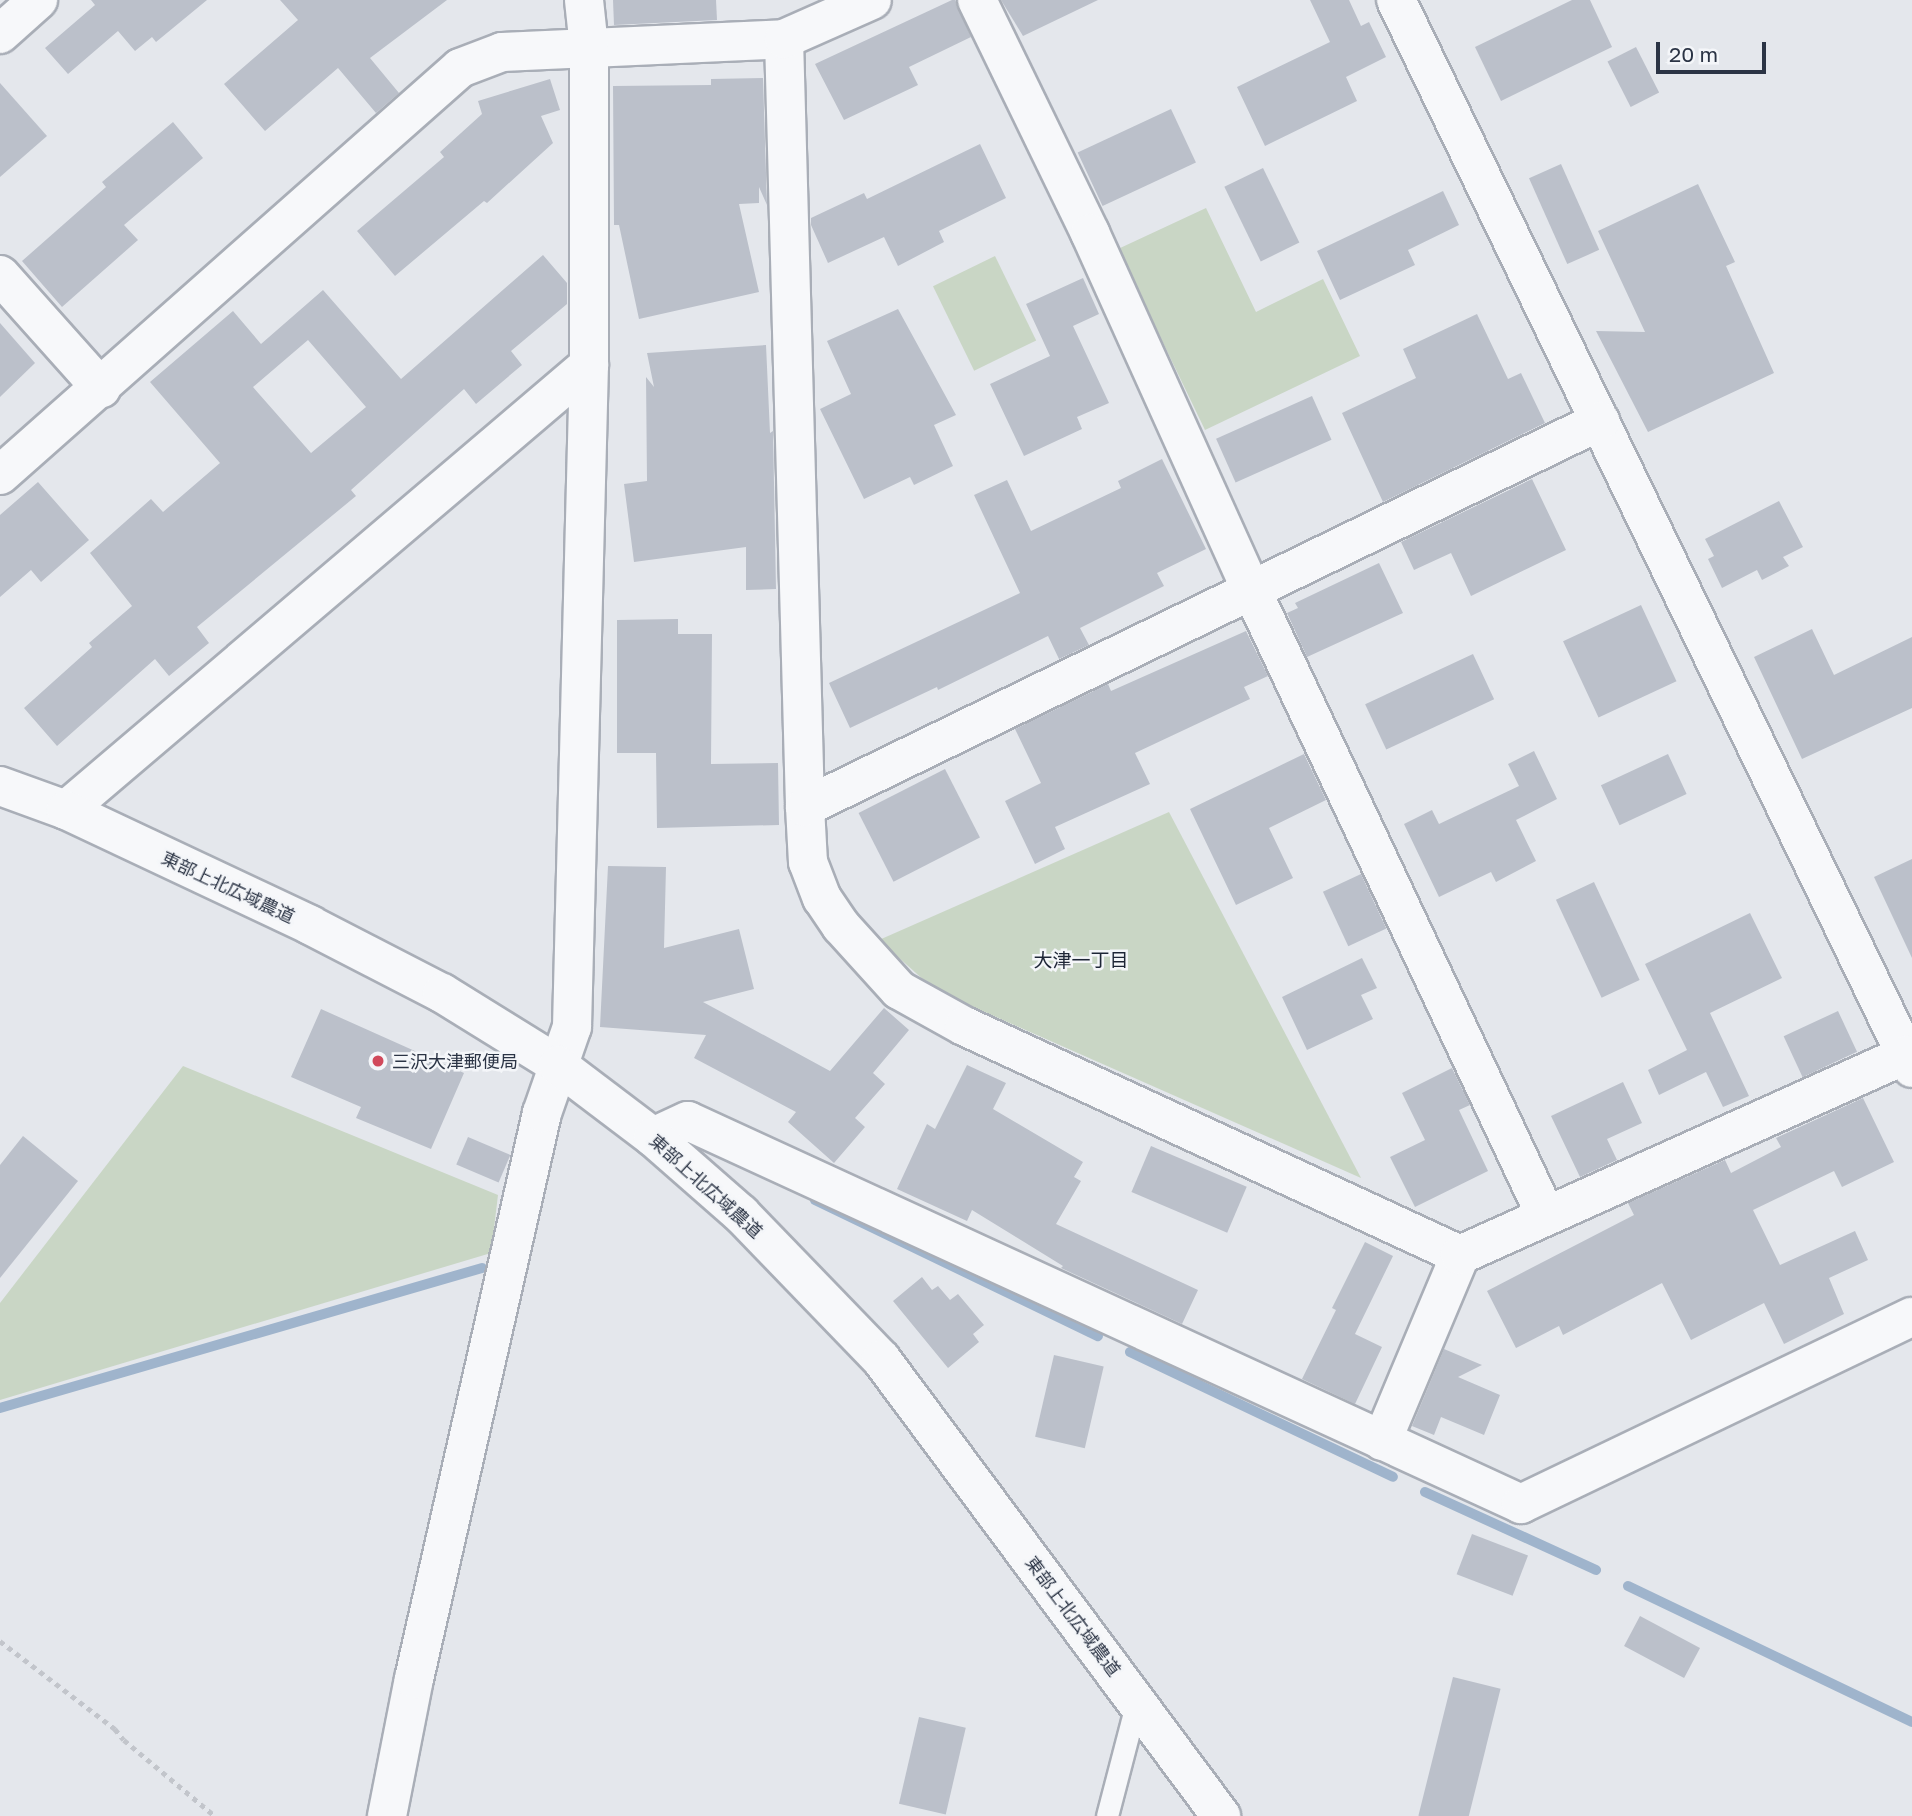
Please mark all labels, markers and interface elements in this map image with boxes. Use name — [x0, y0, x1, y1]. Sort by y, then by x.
scale bar — [1660, 28, 1770, 72]
text: 20 m — [1669, 41, 1718, 67]
street label: 東部上北広域農道 — [158, 847, 298, 927]
district label: 大津一丁目 — [1034, 949, 1128, 971]
place label: 三沢大津郵便局 — [392, 1050, 518, 1072]
marker: 三沢大津郵便局 — [370, 1053, 386, 1069]
street label: 東部上北広域農道 — [645, 1130, 767, 1242]
street label: 東部上北広域農道 — [1021, 1552, 1125, 1680]

